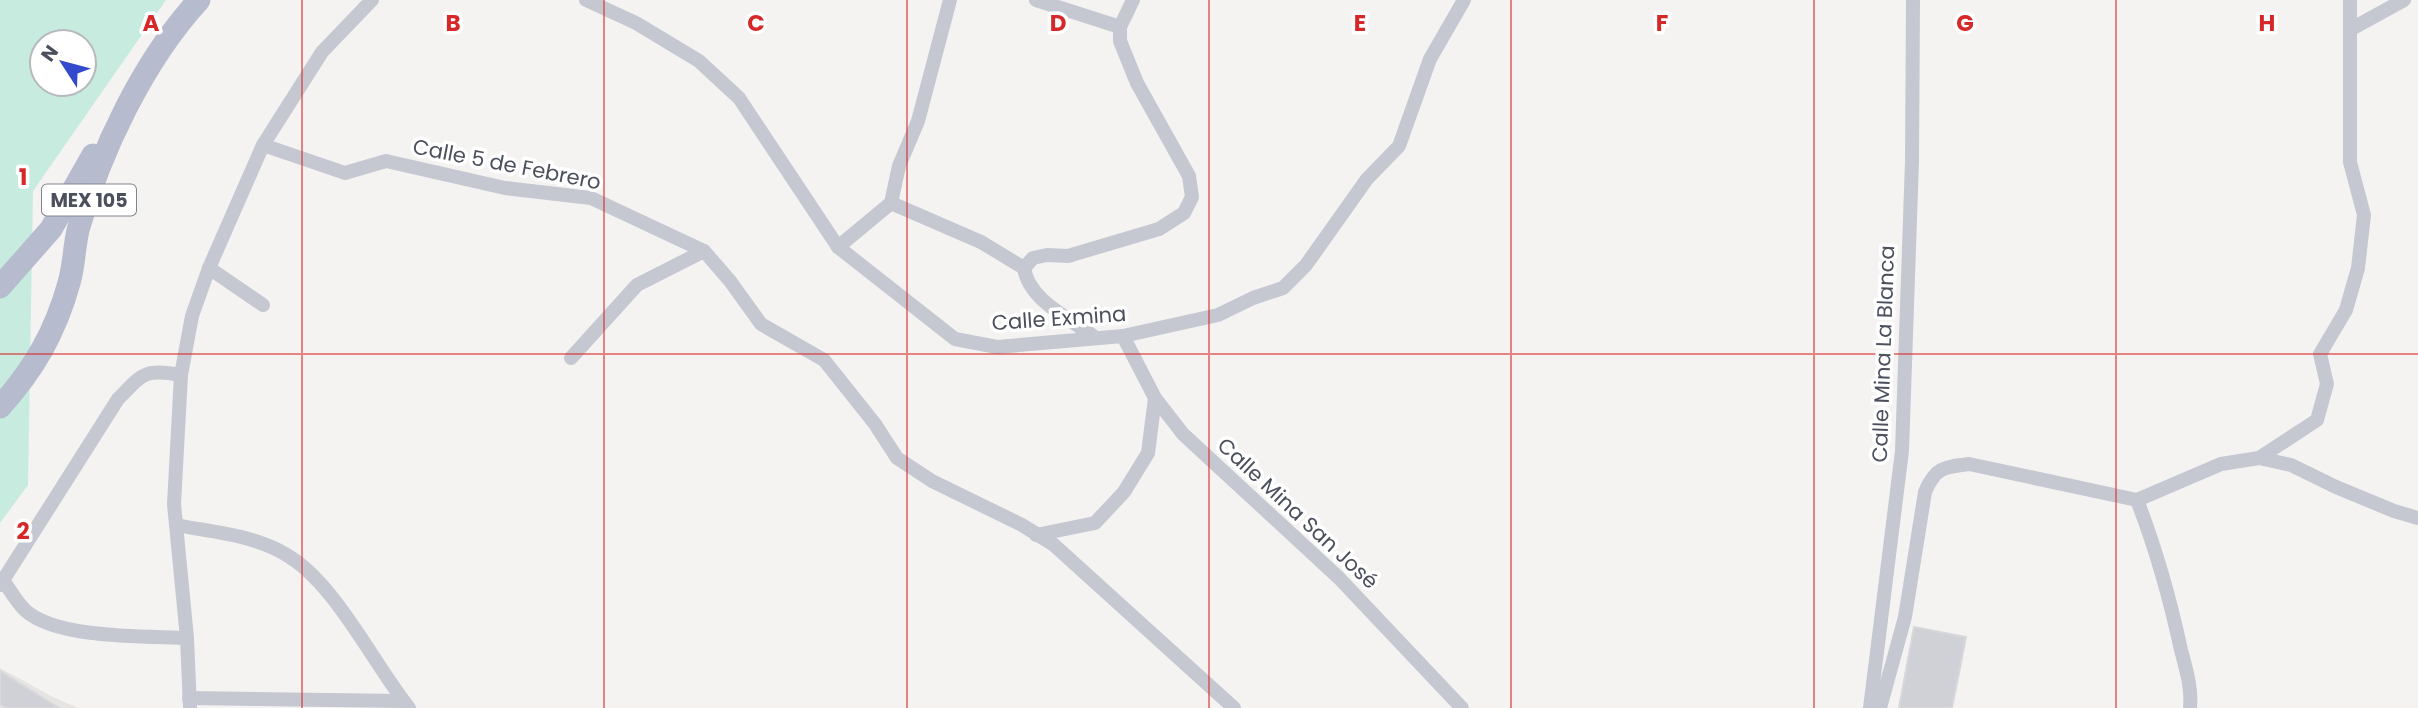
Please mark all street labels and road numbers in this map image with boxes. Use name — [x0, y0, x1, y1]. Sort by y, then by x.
street label: Calle 5 de Febrero — [411, 132, 603, 196]
road number: MEX 105 — [42, 184, 136, 216]
street label: Calle Mina La Blanca — [1865, 245, 1901, 463]
street label: Calle Exmina — [991, 299, 1127, 337]
street label: Calle Mina San José — [1211, 431, 1385, 595]

